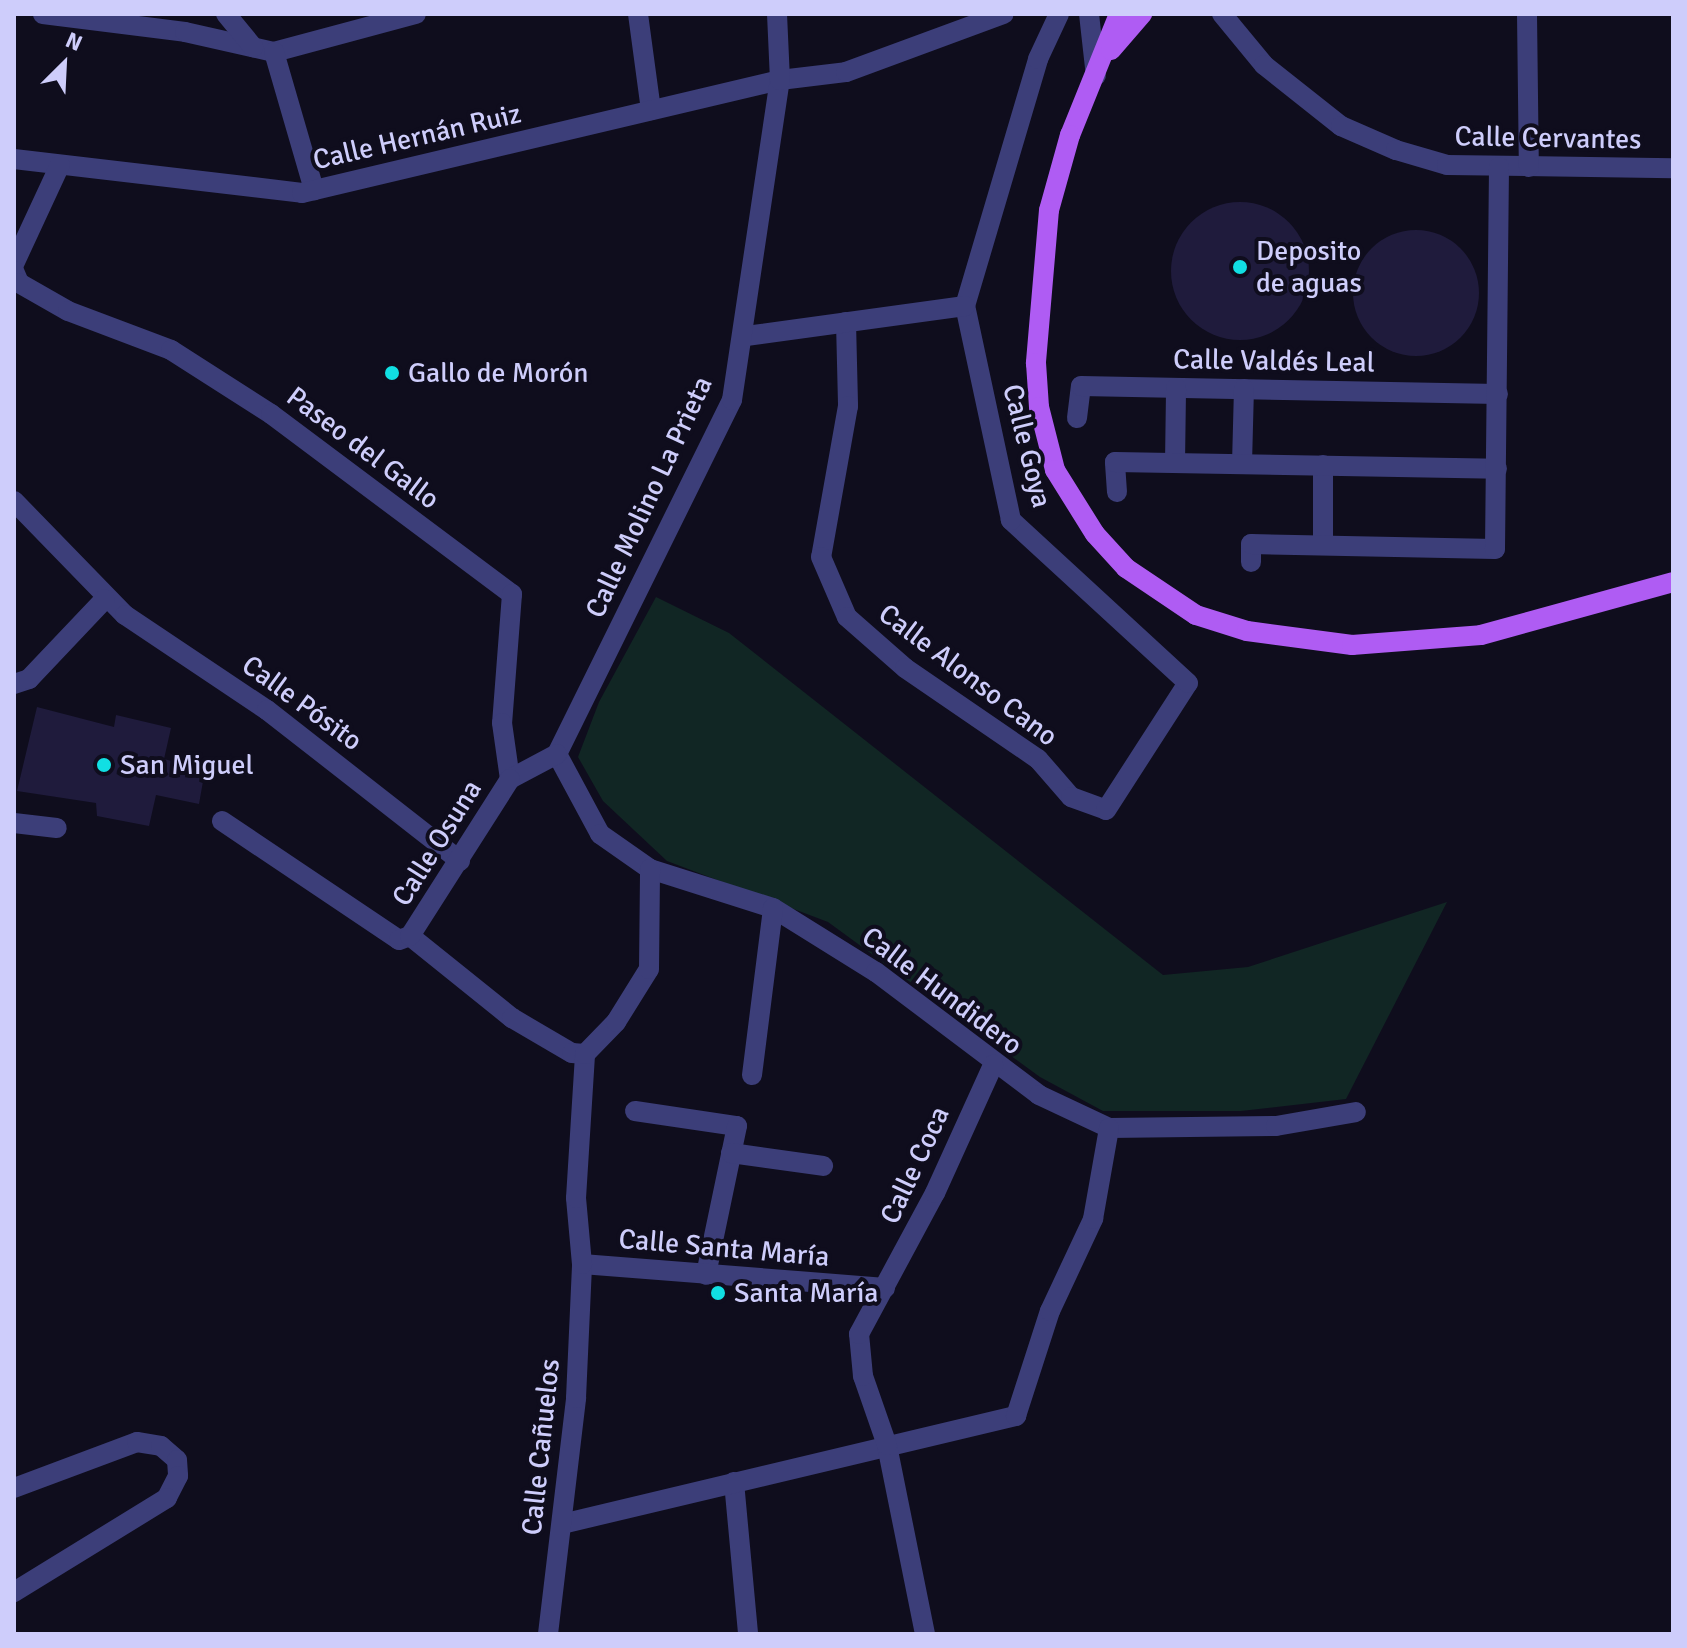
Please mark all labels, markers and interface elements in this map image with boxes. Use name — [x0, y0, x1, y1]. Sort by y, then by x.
north arrow — [24, 24, 104, 104]
text: N — [61, 26, 86, 57]
street label: Calle Hernán Ruiz — [310, 97, 524, 177]
street label: Calle Cervantes — [1454, 120, 1642, 156]
place label: Deposito de aguas — [1256, 234, 1362, 300]
marker: Deposito de aguas — [1231, 258, 1249, 276]
street label: Calle Valdés Leal — [1173, 342, 1375, 380]
place label: Gallo de Morón — [408, 356, 589, 390]
marker: Gallo de Morón — [383, 364, 401, 382]
street label: Calle Molino La Prieta — [578, 371, 720, 623]
street label: Paseo del Gallo — [280, 380, 446, 516]
street label: Calle Goya — [995, 381, 1059, 511]
street label: Calle Alonso Cano — [872, 597, 1064, 753]
street label: Calle Pósito — [235, 648, 369, 758]
place label: San Miguel — [120, 748, 254, 782]
marker: San Miguel — [95, 756, 113, 774]
street label: Calle Osuna — [385, 774, 489, 912]
street label: Calle Hundidero — [855, 920, 1029, 1062]
street label: Calle Coca — [873, 1101, 957, 1229]
street label: Calle Santa María — [617, 1222, 831, 1274]
place label: Santa María — [734, 1276, 879, 1310]
marker: Santa María — [709, 1284, 727, 1302]
street label: Calle Cañuelos — [515, 1357, 567, 1537]

